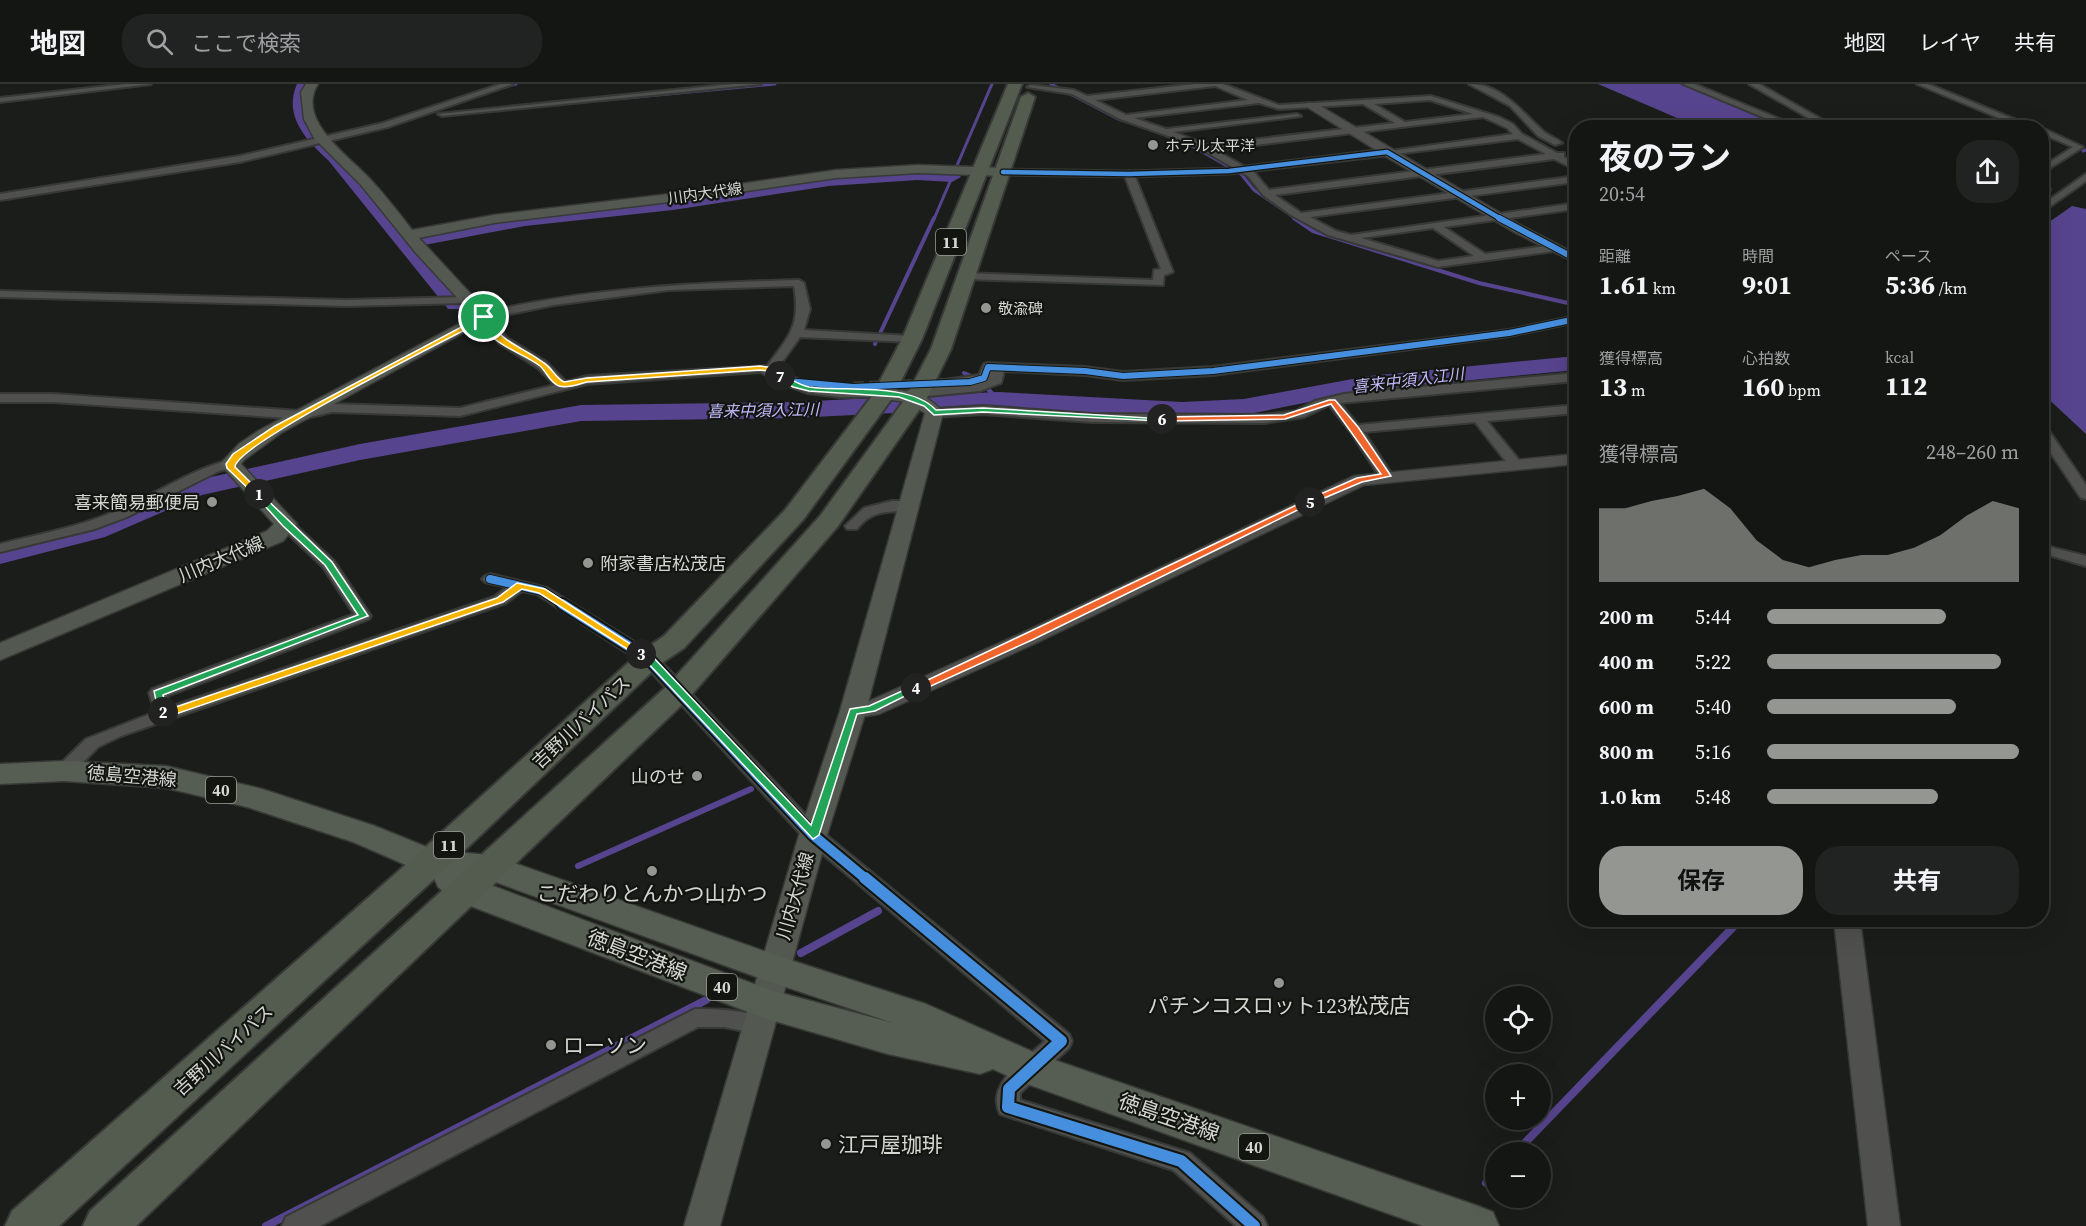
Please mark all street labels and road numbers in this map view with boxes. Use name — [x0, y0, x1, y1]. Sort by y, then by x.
street label: 川内大代線 — [666, 177, 744, 209]
road number: 11 — [936, 229, 966, 255]
street label: 川内大代線 — [175, 530, 267, 588]
street label: 吉野川バイパス — [527, 670, 635, 774]
street label: 徳島空港線 — [86, 760, 178, 792]
road number: 40 — [206, 777, 236, 803]
road number: 11 — [434, 832, 464, 858]
street label: 川内大代線 — [771, 849, 819, 943]
street label: 徳島空港線 — [583, 923, 691, 987]
road number: 40 — [707, 974, 737, 1000]
street label: 吉野川バイパス — [168, 999, 278, 1101]
street label: 徳島空港線 — [1115, 1086, 1223, 1148]
road number: 40 — [1239, 1134, 1269, 1160]

